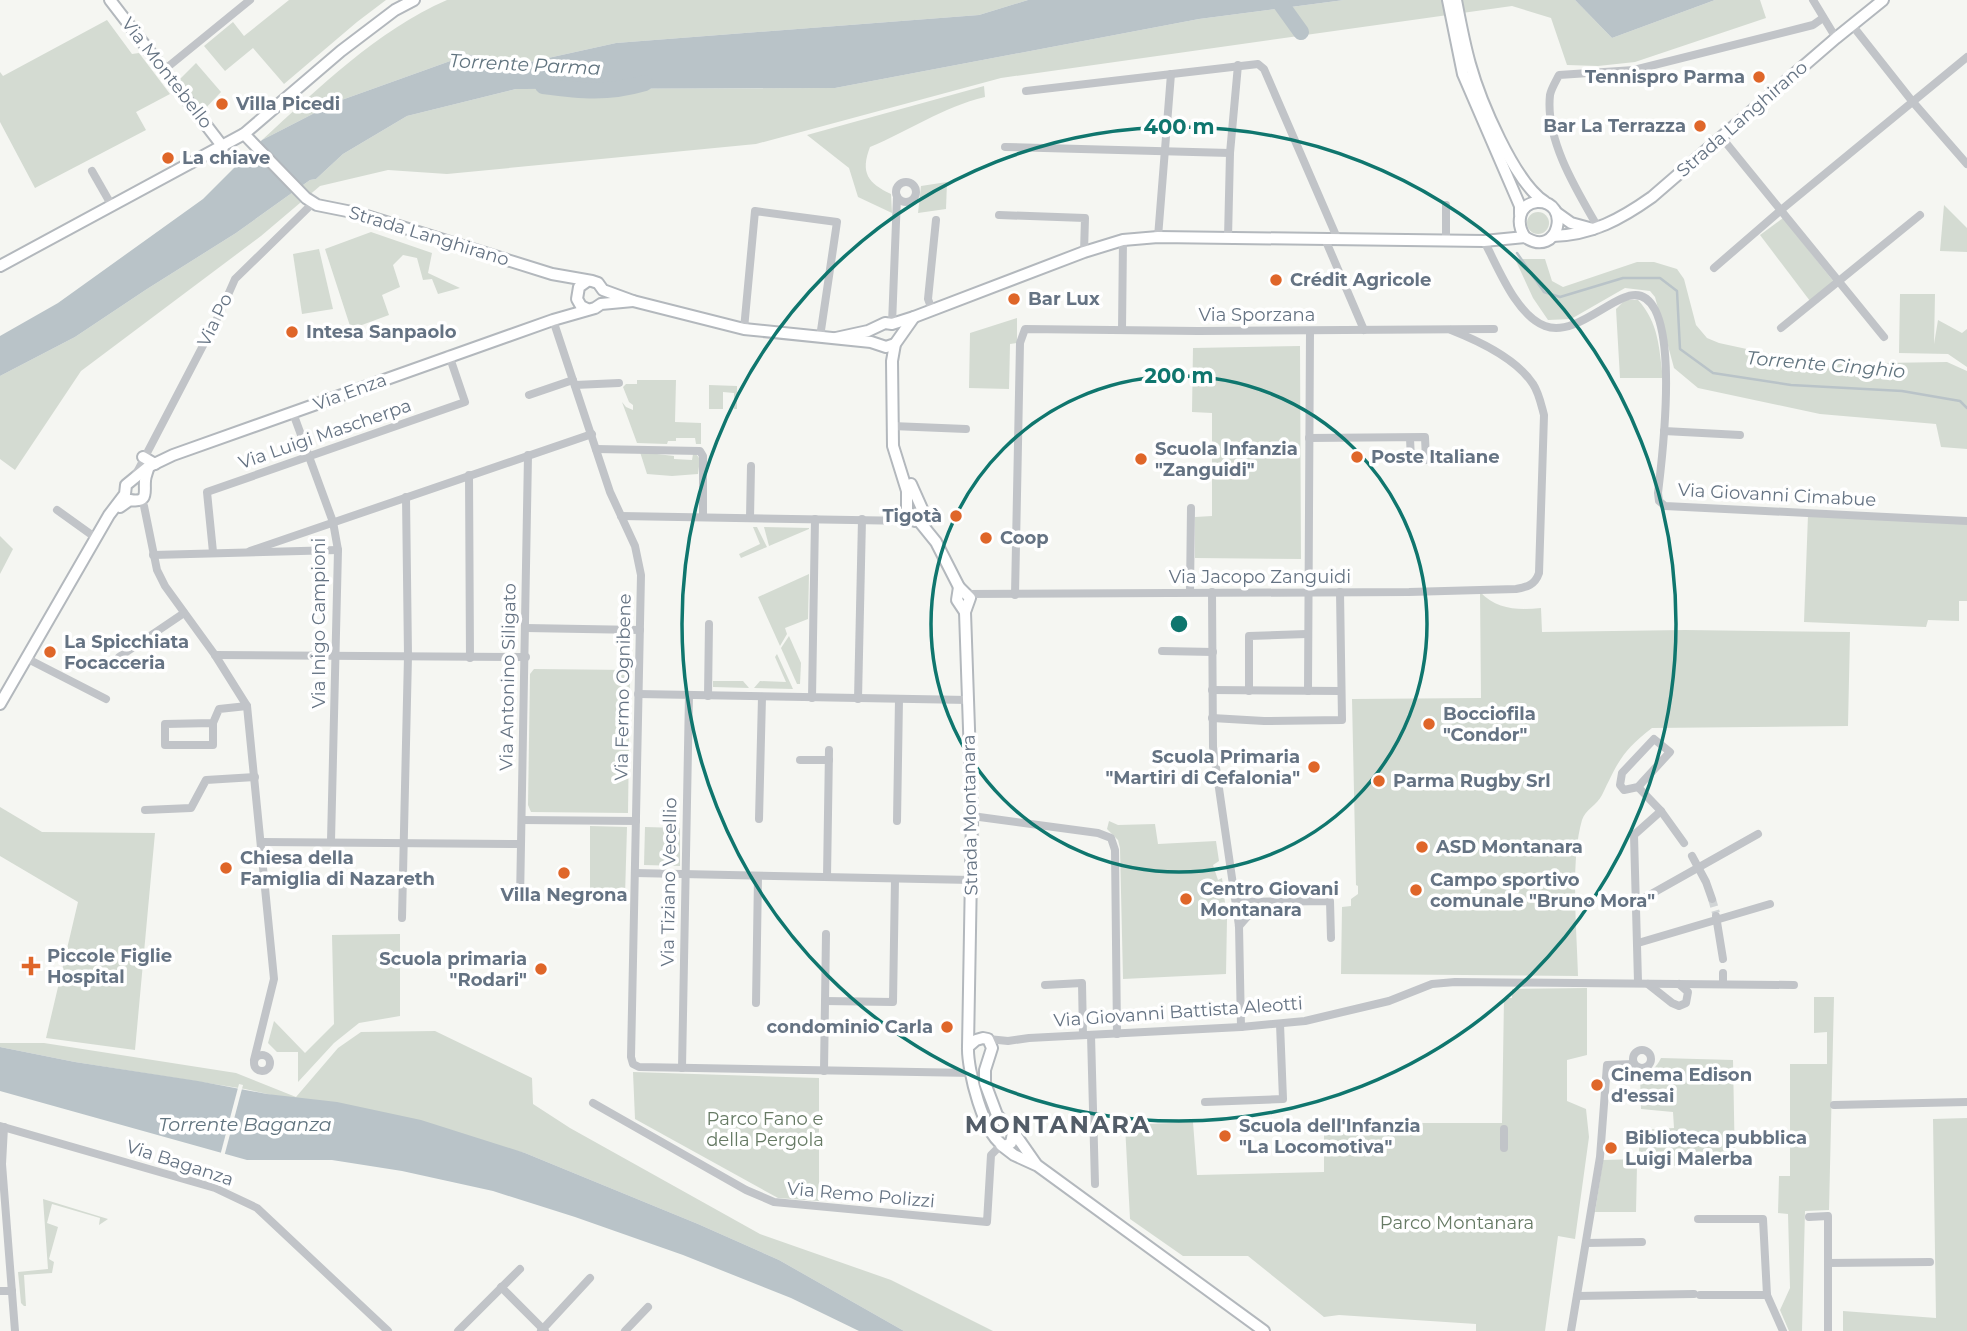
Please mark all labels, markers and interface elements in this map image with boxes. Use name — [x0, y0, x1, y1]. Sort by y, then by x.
street label: Via Montebello — [117, 13, 217, 133]
water label: Torrente Parma — [449, 49, 601, 80]
street label: Strada Langhirano — [1672, 56, 1812, 182]
place label: Tennispro Parma — [1585, 66, 1745, 88]
marker: Tennispro Parma — [1751, 69, 1767, 85]
place label: Villa Picedi — [235, 93, 340, 115]
marker: Villa Picedi — [214, 96, 230, 112]
text: 400 m — [1144, 114, 1214, 139]
place label: Bar La Terrazza — [1543, 115, 1686, 137]
marker: Bar La Terrazza — [1692, 118, 1708, 134]
place label: La chiave — [182, 147, 270, 169]
marker: La chiave — [160, 150, 176, 166]
street label: Strada Langhirano — [346, 201, 512, 271]
place label: Crédit Agricole — [1290, 269, 1431, 291]
marker: Crédit Agricole — [1268, 272, 1284, 288]
place label: Bar Lux — [1028, 288, 1100, 310]
street label: Via Po — [193, 290, 237, 350]
marker: Bar Lux — [1006, 291, 1022, 307]
street label: Via Sporzana — [1199, 304, 1315, 326]
place label: Intesa Sanpaolo — [306, 321, 457, 343]
marker: Intesa Sanpaolo — [284, 324, 300, 340]
water label: Torrente Cinghio — [1746, 346, 1906, 383]
text: 200 m — [1145, 363, 1213, 388]
street label: Via Enza — [310, 369, 390, 415]
street label: Via Luigi Mascherpa — [236, 394, 414, 474]
place label: Scuola Infanzia "Zanguidi" — [1155, 438, 1298, 481]
place label: Poste Italiane — [1371, 446, 1500, 468]
marker: Poste Italiane — [1349, 449, 1365, 465]
marker: Scuola Infanzia "Zanguidi" — [1133, 451, 1149, 467]
street label: Via Giovanni Cimabue — [1677, 479, 1877, 511]
place label: Tigotà — [882, 505, 942, 527]
marker: Tigotà — [948, 508, 964, 524]
place label: Coop — [1000, 527, 1049, 549]
marker: Coop — [978, 530, 994, 546]
street label: Via Inigo Campioni — [308, 538, 330, 708]
street label: Via Jacopo Zanguidi — [1169, 566, 1351, 588]
street label: Via Antonino Siligato — [495, 583, 521, 771]
street label: Via Fermo Ognibene — [610, 593, 636, 781]
centre of rings — [1167, 612, 1191, 636]
place label: La Spicchiata Focacceria — [64, 631, 189, 674]
marker: La Spicchiata Focacceria — [42, 644, 58, 660]
place label: Bocciofila "Condor" — [1443, 703, 1536, 746]
marker: Bocciofila "Condor" — [1421, 716, 1437, 732]
street label: Strada Montanara — [958, 734, 982, 896]
place label: Scuola Primaria "Martiri di Cefalonia" — [1105, 746, 1300, 789]
marker: Scuola Primaria "Martiri di Cefalonia" — [1306, 759, 1322, 775]
place label: Parma Rugby Srl — [1393, 770, 1551, 792]
marker: Parma Rugby Srl — [1371, 773, 1387, 789]
street label: Via Tiziano Vecellio — [657, 797, 681, 967]
place label: ASD Montanara — [1435, 836, 1583, 858]
marker: ASD Montanara — [1414, 839, 1430, 855]
place label: Chiesa della Famiglia di Nazareth — [240, 847, 435, 890]
marker: Chiesa della Famiglia di Nazareth — [218, 860, 234, 876]
marker: Villa Negrona — [556, 865, 572, 881]
place label: Campo sportivo comunale "Bruno Mora" — [1430, 869, 1655, 912]
place label: Centro Giovani Montanara — [1200, 878, 1339, 921]
marker: Campo sportivo comunale "Bruno Mora" — [1408, 882, 1424, 898]
place label: Villa Negrona — [499, 884, 628, 906]
marker: Centro Giovani Montanara — [1178, 891, 1194, 907]
place label: Piccole Figlie Hospital — [47, 945, 172, 988]
place label: Scuola primaria "Rodari" — [379, 948, 527, 991]
marker: Piccole Figlie Hospital — [21, 956, 41, 976]
marker: Scuola primaria "Rodari" — [533, 961, 549, 977]
street label: Via Giovanni Battista Aleotti — [1053, 992, 1303, 1032]
place label: condominio Carla — [767, 1016, 933, 1038]
marker: condominio Carla — [939, 1019, 955, 1035]
place label: Cinema Edison d'essai — [1611, 1064, 1752, 1107]
marker: Cinema Edison d'essai — [1589, 1077, 1605, 1093]
park label: Parco Fano e della Pergola — [706, 1108, 824, 1151]
district label: MONTANARA — [965, 1110, 1151, 1139]
water label: Torrente Baganza — [158, 1113, 332, 1136]
place label: Scuola dell'Infanzia "La Locomotiva" — [1239, 1115, 1421, 1158]
place label: Biblioteca pubblica Luigi Malerba — [1625, 1127, 1807, 1170]
marker: Scuola dell'Infanzia "La Locomotiva" — [1217, 1128, 1233, 1144]
street label: Via Baganza — [124, 1135, 236, 1191]
marker: Biblioteca pubblica Luigi Malerba — [1603, 1140, 1619, 1156]
street label: Via Remo Polizzi — [786, 1178, 936, 1212]
park label: Parco Montanara — [1380, 1212, 1534, 1234]

